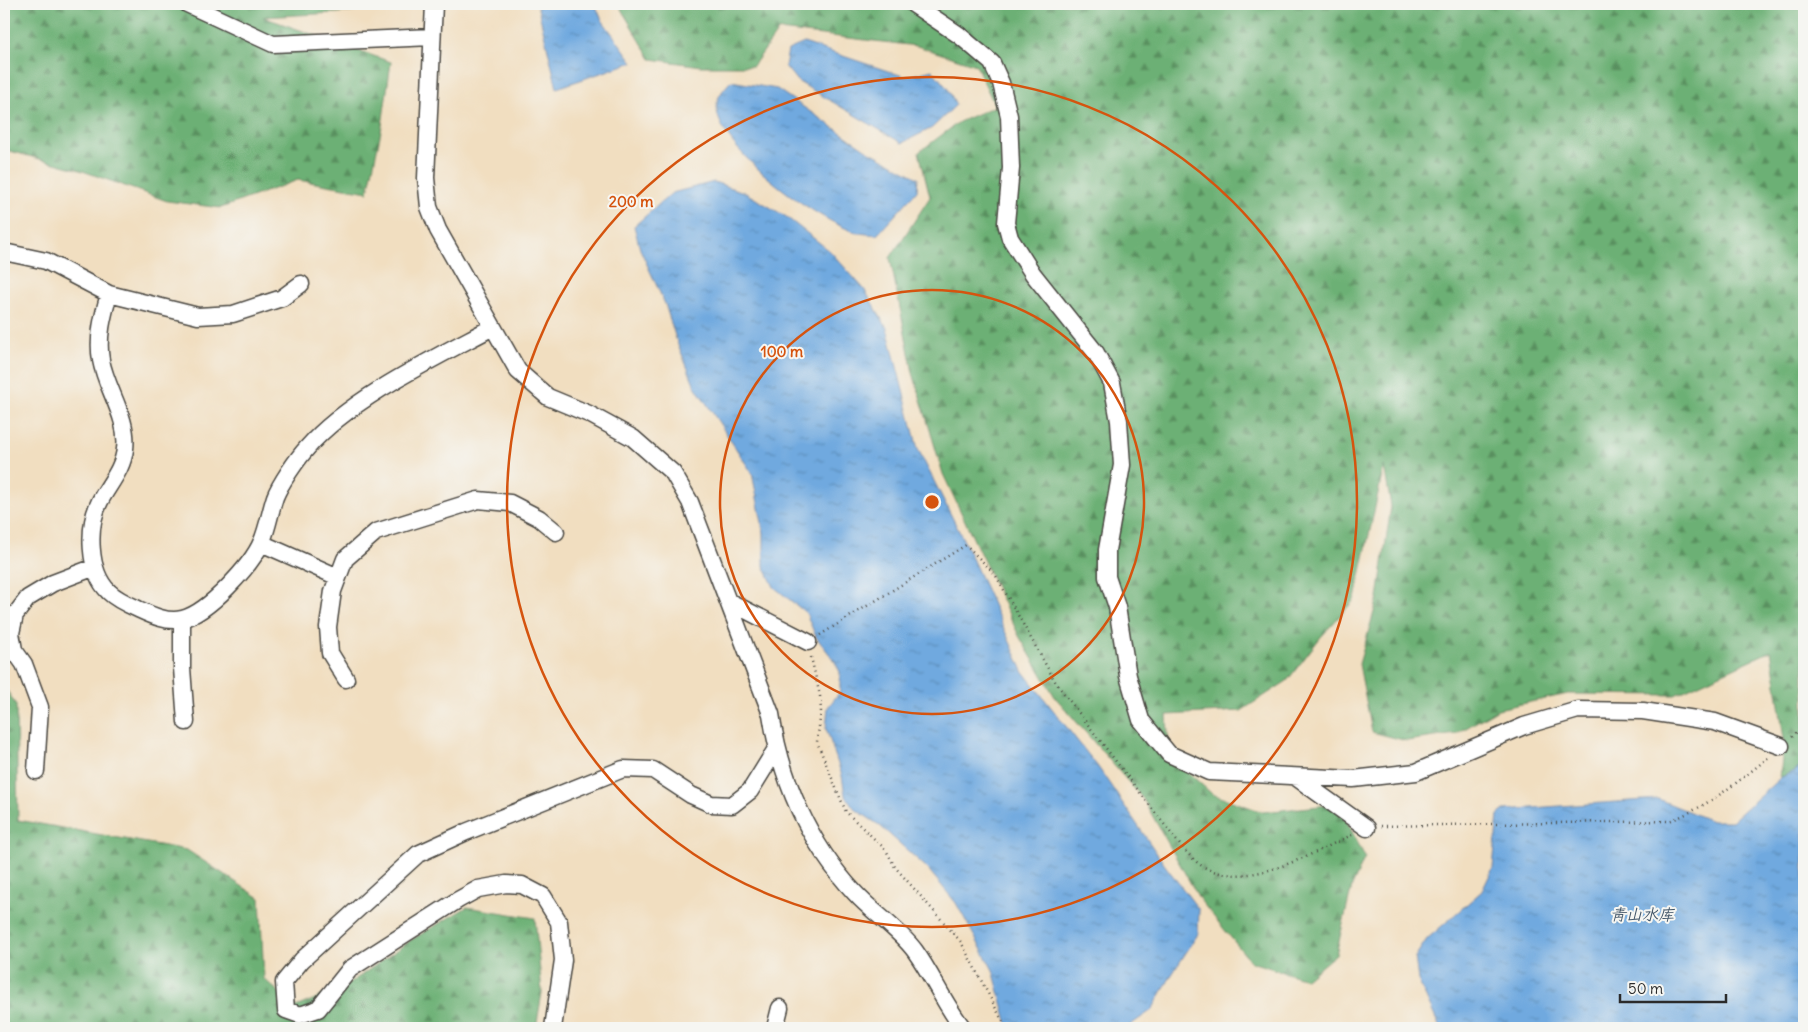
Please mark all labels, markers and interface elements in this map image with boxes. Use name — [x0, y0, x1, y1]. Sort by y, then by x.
text: 200 m — [609, 192, 653, 211]
text: 100 m — [761, 342, 803, 361]
centre of rings — [923, 493, 941, 511]
water label: 青山水库 — [1610, 904, 1676, 924]
scale bar — [1620, 972, 1727, 1004]
text: 50 m — [1628, 979, 1663, 998]

